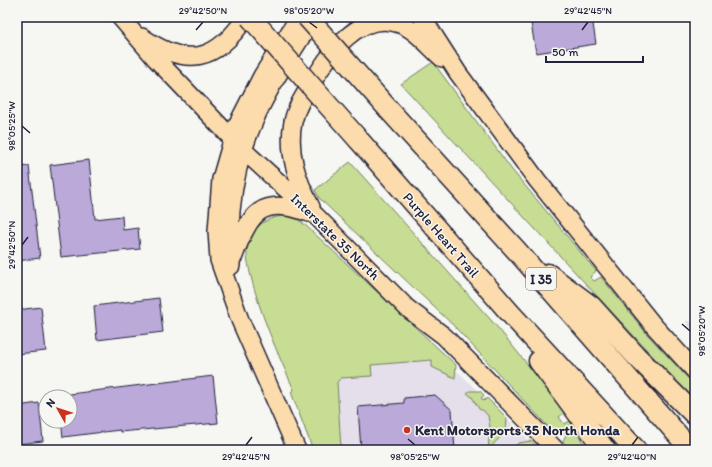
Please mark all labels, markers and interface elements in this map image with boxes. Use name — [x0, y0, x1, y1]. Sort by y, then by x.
text: 29°42'50"N — [179, 4, 227, 17]
text: 98°05'20"W — [284, 4, 335, 17]
text: 29°42'45"N — [564, 4, 612, 17]
scale bar — [546, 38, 643, 64]
text: 50 m — [552, 45, 578, 59]
text: 98°05'25"W — [5, 101, 18, 151]
street label: Purple Heart Trail — [399, 189, 483, 281]
street label: Interstate 35 North — [287, 190, 383, 284]
text: 29°42'50"N — [5, 221, 18, 269]
road number: I 35 — [526, 268, 556, 290]
text: 98°05'20"W — [695, 305, 708, 356]
north arrow — [38, 389, 78, 429]
text: N — [43, 396, 58, 410]
place label: Kent Motorsports 35 North Honda — [415, 422, 621, 439]
marker: Kent Motorsports 35 North Honda — [402, 425, 412, 435]
text: 29°42'45"N — [222, 450, 270, 463]
text: 98°05'25"W — [390, 450, 440, 463]
text: 29°42'40"N — [607, 450, 657, 463]

